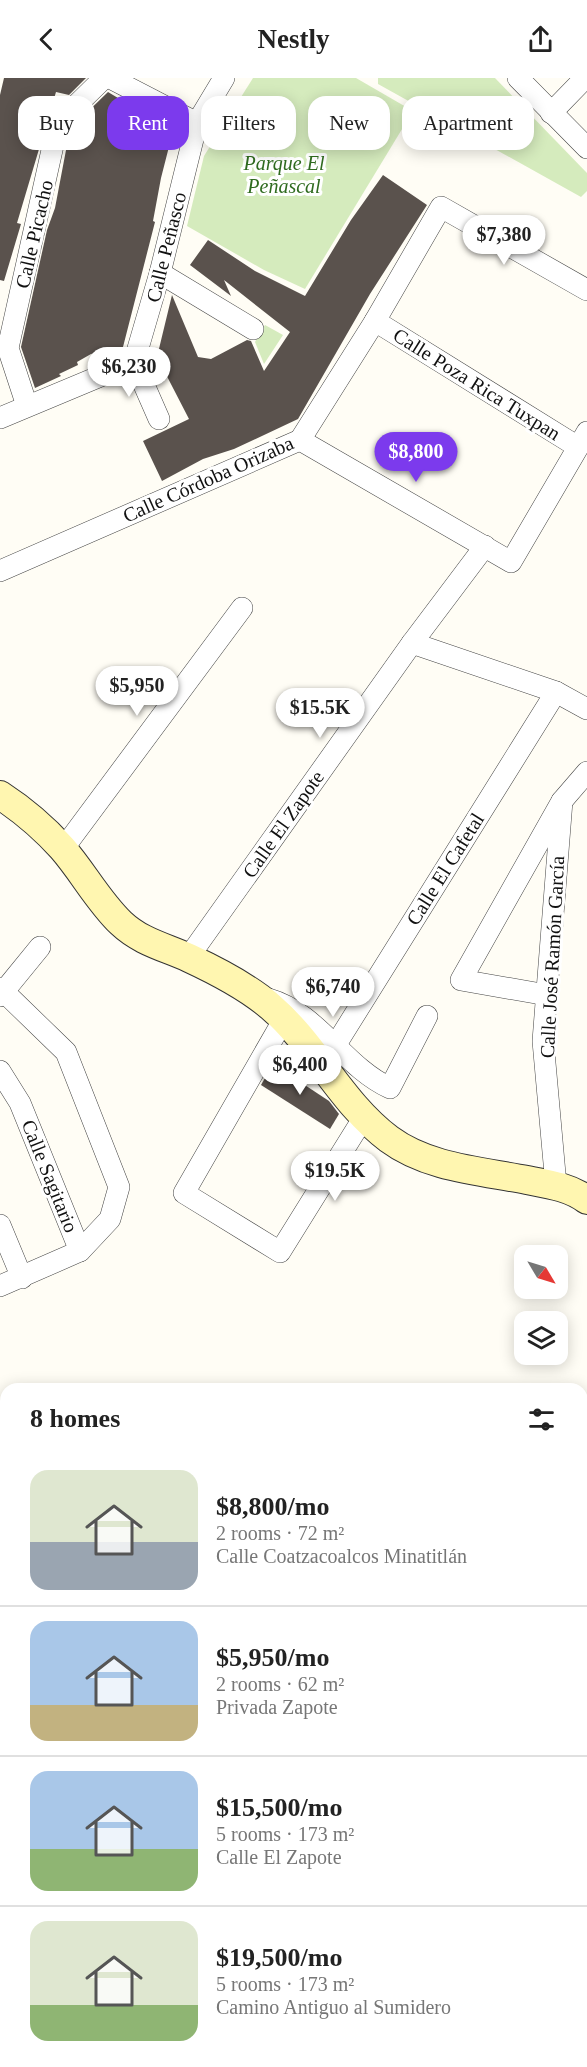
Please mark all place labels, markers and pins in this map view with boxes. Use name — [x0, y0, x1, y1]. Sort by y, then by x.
pin: $7,380 — [455, 215, 553, 266]
pin: $6,230 — [80, 347, 178, 398]
pin: $8,800 — [367, 432, 465, 483]
pin: $5,950 — [88, 666, 186, 717]
pin: $15.5K — [271, 688, 369, 739]
pin: $6,740 — [284, 967, 382, 1018]
pin: $6,400 — [251, 1045, 349, 1096]
pin: $19.5K — [286, 1151, 384, 1202]

